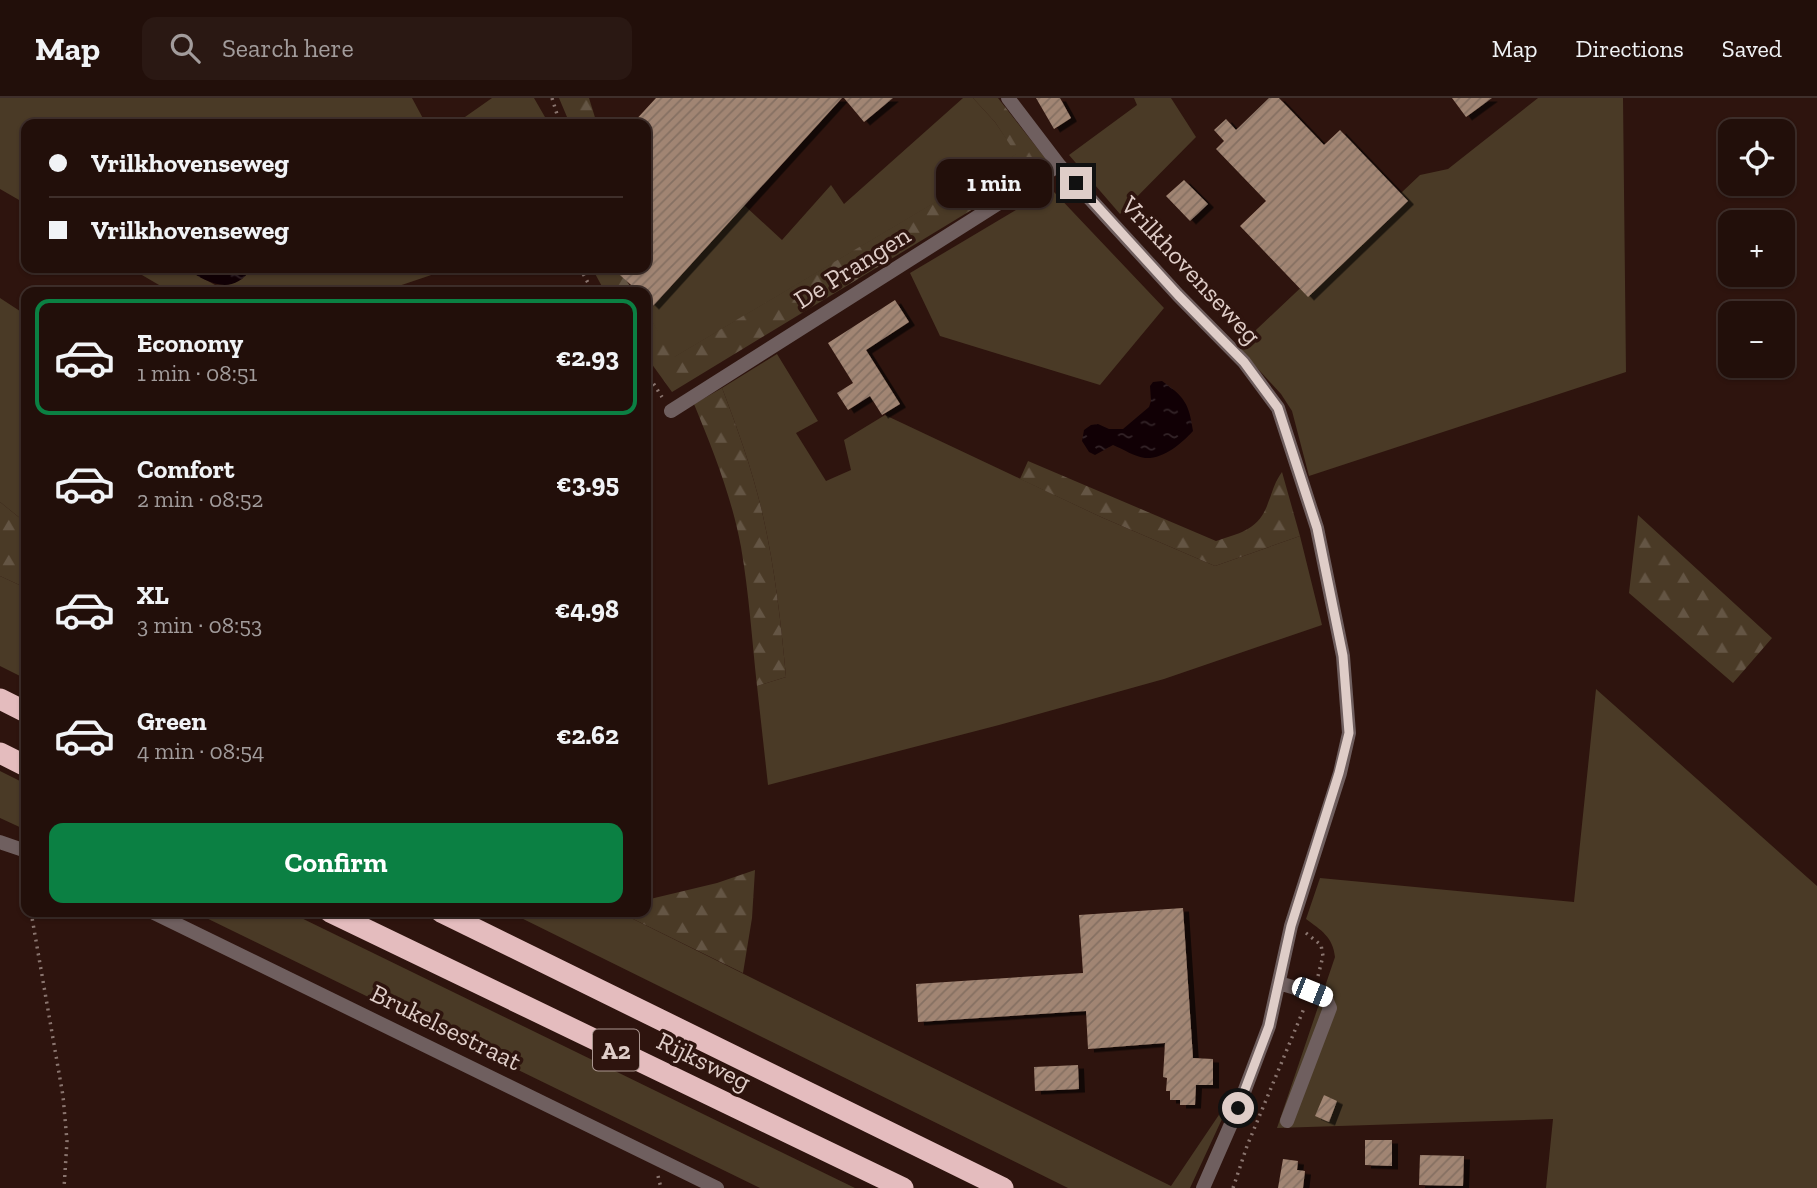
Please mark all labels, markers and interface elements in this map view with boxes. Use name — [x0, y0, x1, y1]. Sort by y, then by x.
search box — [142, 17, 632, 80]
text: Map — [35, 29, 100, 68]
icon: search — [166, 29, 204, 67]
text: Search here — [222, 32, 354, 64]
text: Map — [1492, 34, 1538, 63]
text: Directions — [1576, 34, 1684, 63]
text: Saved — [1722, 34, 1782, 63]
map controls — [1718, 119, 1795, 378]
button: locate — [1718, 119, 1795, 196]
text: Vrilkhovenseweg — [91, 147, 289, 179]
callout: 1 min — [936, 158, 1052, 208]
route end — [1060, 167, 1092, 199]
text: 1 min — [967, 169, 1021, 197]
street label: Vrilkhovenseweg — [1113, 188, 1268, 351]
button: + — [1718, 210, 1795, 287]
text: Vrilkhovenseweg — [91, 214, 289, 246]
street label: De Prangen — [788, 219, 916, 315]
button: − — [1718, 301, 1795, 378]
icon: car — [53, 326, 116, 389]
text: Economy — [137, 327, 243, 359]
text: €2.93 — [556, 341, 619, 373]
text: 1 min · 08:51 — [137, 359, 257, 387]
icon: car — [53, 452, 116, 515]
text: Comfort — [137, 453, 234, 485]
text: €3.95 — [556, 467, 619, 499]
text: 2 min · 08:52 — [137, 485, 263, 513]
icon: car — [53, 578, 116, 641]
text: XL — [137, 579, 169, 611]
text: €4.98 — [555, 593, 619, 625]
text: 3 min · 08:53 — [137, 611, 262, 639]
icon: car — [53, 704, 116, 767]
text: Green — [137, 705, 207, 737]
text: €2.62 — [556, 719, 619, 751]
text: 4 min · 08:54 — [137, 737, 265, 765]
button: Confirm — [49, 823, 623, 903]
car — [1289, 974, 1336, 1010]
street label: Brukelsestraat — [365, 977, 527, 1077]
street label: Rijksweg — [652, 1025, 756, 1097]
road number: A2 — [593, 1030, 639, 1070]
route start — [1222, 1092, 1254, 1124]

